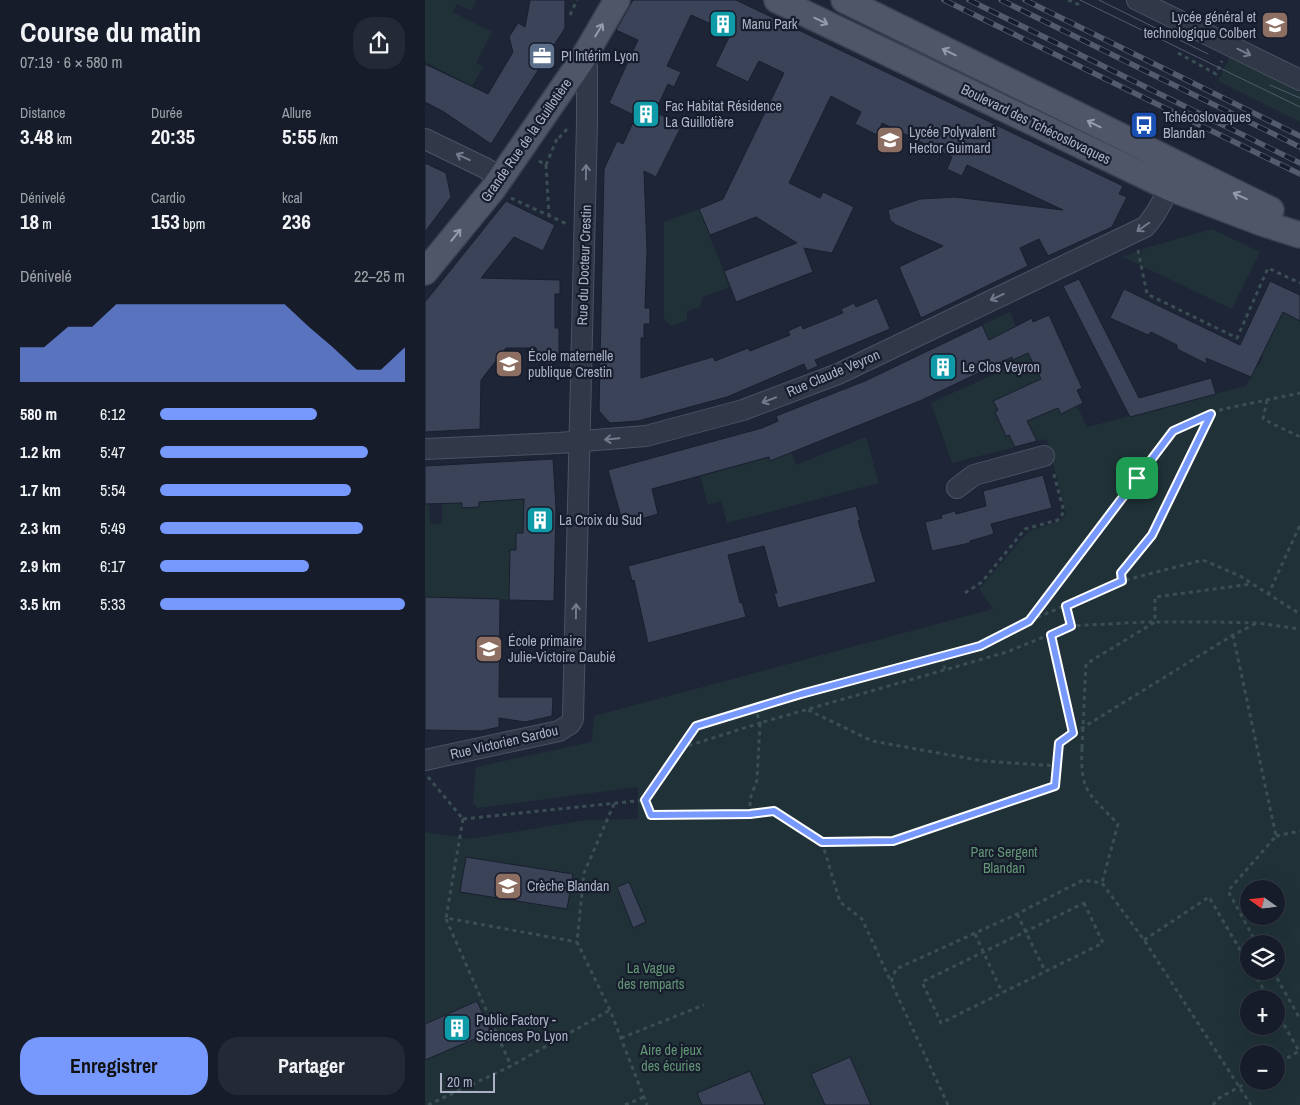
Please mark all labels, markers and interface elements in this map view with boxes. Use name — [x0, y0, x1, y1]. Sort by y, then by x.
place label: Lycée général et technologique Colbert — [1144, 8, 1256, 42]
building icon: Manu Park — [708, 9, 738, 39]
school or university icon: Lycée général et technologique Colbert — [1260, 10, 1290, 40]
text: Course du matin — [20, 13, 201, 51]
place label: Manu Park — [742, 15, 798, 33]
button: share — [353, 17, 405, 69]
one-way arrow — [813, 17, 828, 26]
one-way arrow — [595, 24, 605, 38]
office icon: PI Intérim Lyon — [527, 41, 557, 71]
place label: PI Intérim Lyon — [561, 47, 638, 65]
one-way arrow — [942, 47, 957, 56]
one-way arrow — [1236, 48, 1251, 57]
text: 07:19 · 6 × 580 m — [20, 51, 123, 73]
street label: Grande Rue de la Guillotière — [477, 75, 575, 205]
street label: Boulevard des Tchécoslovaques — [958, 80, 1114, 168]
place label: Fac Habitat Résidence La Guillotière — [665, 97, 782, 131]
building icon: Fac Habitat Résidence La Guillotière — [631, 99, 661, 129]
text: Distance — [20, 104, 65, 122]
text: Durée — [151, 104, 182, 122]
text: Allure — [282, 104, 311, 122]
place label: Tchécoslovaques Blandan — [1163, 108, 1251, 142]
bus stop icon: Tchécoslovaques Blandan — [1129, 110, 1159, 140]
one-way arrow — [1087, 119, 1102, 128]
text: 3.48 — [20, 122, 54, 151]
text: 20:35 — [151, 122, 195, 151]
text: 5:55 — [282, 122, 316, 151]
place label: Lycée Polyvalent Hector Guimard — [909, 123, 995, 157]
school or university icon: Lycée Polyvalent Hector Guimard — [875, 125, 905, 155]
text: km — [54, 130, 72, 148]
text: /km — [316, 130, 338, 148]
one-way arrow — [456, 152, 471, 161]
one-way arrow — [581, 165, 591, 181]
text: Dénivelé — [20, 189, 65, 207]
text: Cardio — [151, 189, 185, 207]
text: kcal — [282, 189, 302, 207]
one-way arrow — [1233, 191, 1248, 200]
street label: Rue du Docteur Crestin — [573, 204, 595, 326]
text: 18 — [20, 207, 39, 236]
text: 153 — [151, 207, 180, 236]
text: 236 — [282, 207, 311, 236]
text: m — [39, 215, 52, 233]
text: bpm — [180, 215, 205, 233]
one-way arrow — [1136, 222, 1150, 232]
one-way arrow — [450, 228, 461, 241]
text: Dénivelé — [20, 265, 72, 287]
text: 22–25 m — [354, 265, 405, 287]
one-way arrow — [990, 293, 1005, 303]
street label: Rue Claude Veyron — [784, 345, 882, 401]
place label: École maternelle publique Crestin — [528, 347, 614, 381]
school or university icon: École maternelle publique Crestin — [494, 349, 524, 379]
building icon: Le Clos Veyron — [928, 352, 958, 382]
place label: Le Clos Veyron — [962, 358, 1040, 376]
one-way arrow — [762, 396, 777, 405]
text: 580 m — [20, 403, 57, 425]
text: 6:12 — [100, 403, 126, 425]
one-way arrow — [605, 434, 621, 444]
text: 1.2 km — [20, 441, 61, 463]
text: 5:47 — [100, 441, 126, 463]
pin — [1116, 457, 1158, 499]
icon: arrive — [1123, 464, 1151, 492]
text: 1.7 km — [20, 479, 61, 501]
text: 5:54 — [100, 479, 126, 501]
building icon: La Croix du Sud — [525, 505, 555, 535]
place label: La Croix du Sud — [559, 511, 642, 529]
text: 2.3 km — [20, 517, 61, 539]
text: 5:49 — [100, 517, 126, 539]
text: 2.9 km — [20, 555, 61, 577]
text: 6:17 — [100, 555, 126, 577]
text: 3.5 km — [20, 593, 61, 615]
text: 5:33 — [100, 593, 126, 615]
one-way arrow — [571, 604, 580, 620]
place label: École primaire Julie-Victoire Daubié — [508, 632, 616, 666]
school or university icon: École primaire Julie-Victoire Daubié — [474, 634, 504, 664]
street label: Rue Victorien Sardou — [448, 721, 560, 763]
park label: Parc Sergent Blandan — [970, 843, 1038, 877]
school or university icon: Crèche Blandan — [493, 871, 523, 901]
place label: Crèche Blandan — [527, 877, 609, 895]
north arrow — [1240, 880, 1285, 925]
map controls — [1240, 880, 1285, 1090]
button: layers — [1240, 935, 1285, 980]
park label: La Vague des remparts — [618, 959, 685, 993]
button: + — [1240, 990, 1285, 1035]
place label: Public Factory - Sciences Po Lyon — [476, 1011, 568, 1045]
building icon: Public Factory - Sciences Po Lyon — [442, 1013, 472, 1043]
button: Enregistrer — [20, 1037, 208, 1095]
button: Partager — [218, 1037, 405, 1095]
park label: Aire de jeux des écuries — [639, 1041, 702, 1075]
button: − — [1240, 1045, 1285, 1090]
scale bar — [440, 1070, 495, 1093]
text: 20 m — [447, 1073, 473, 1091]

